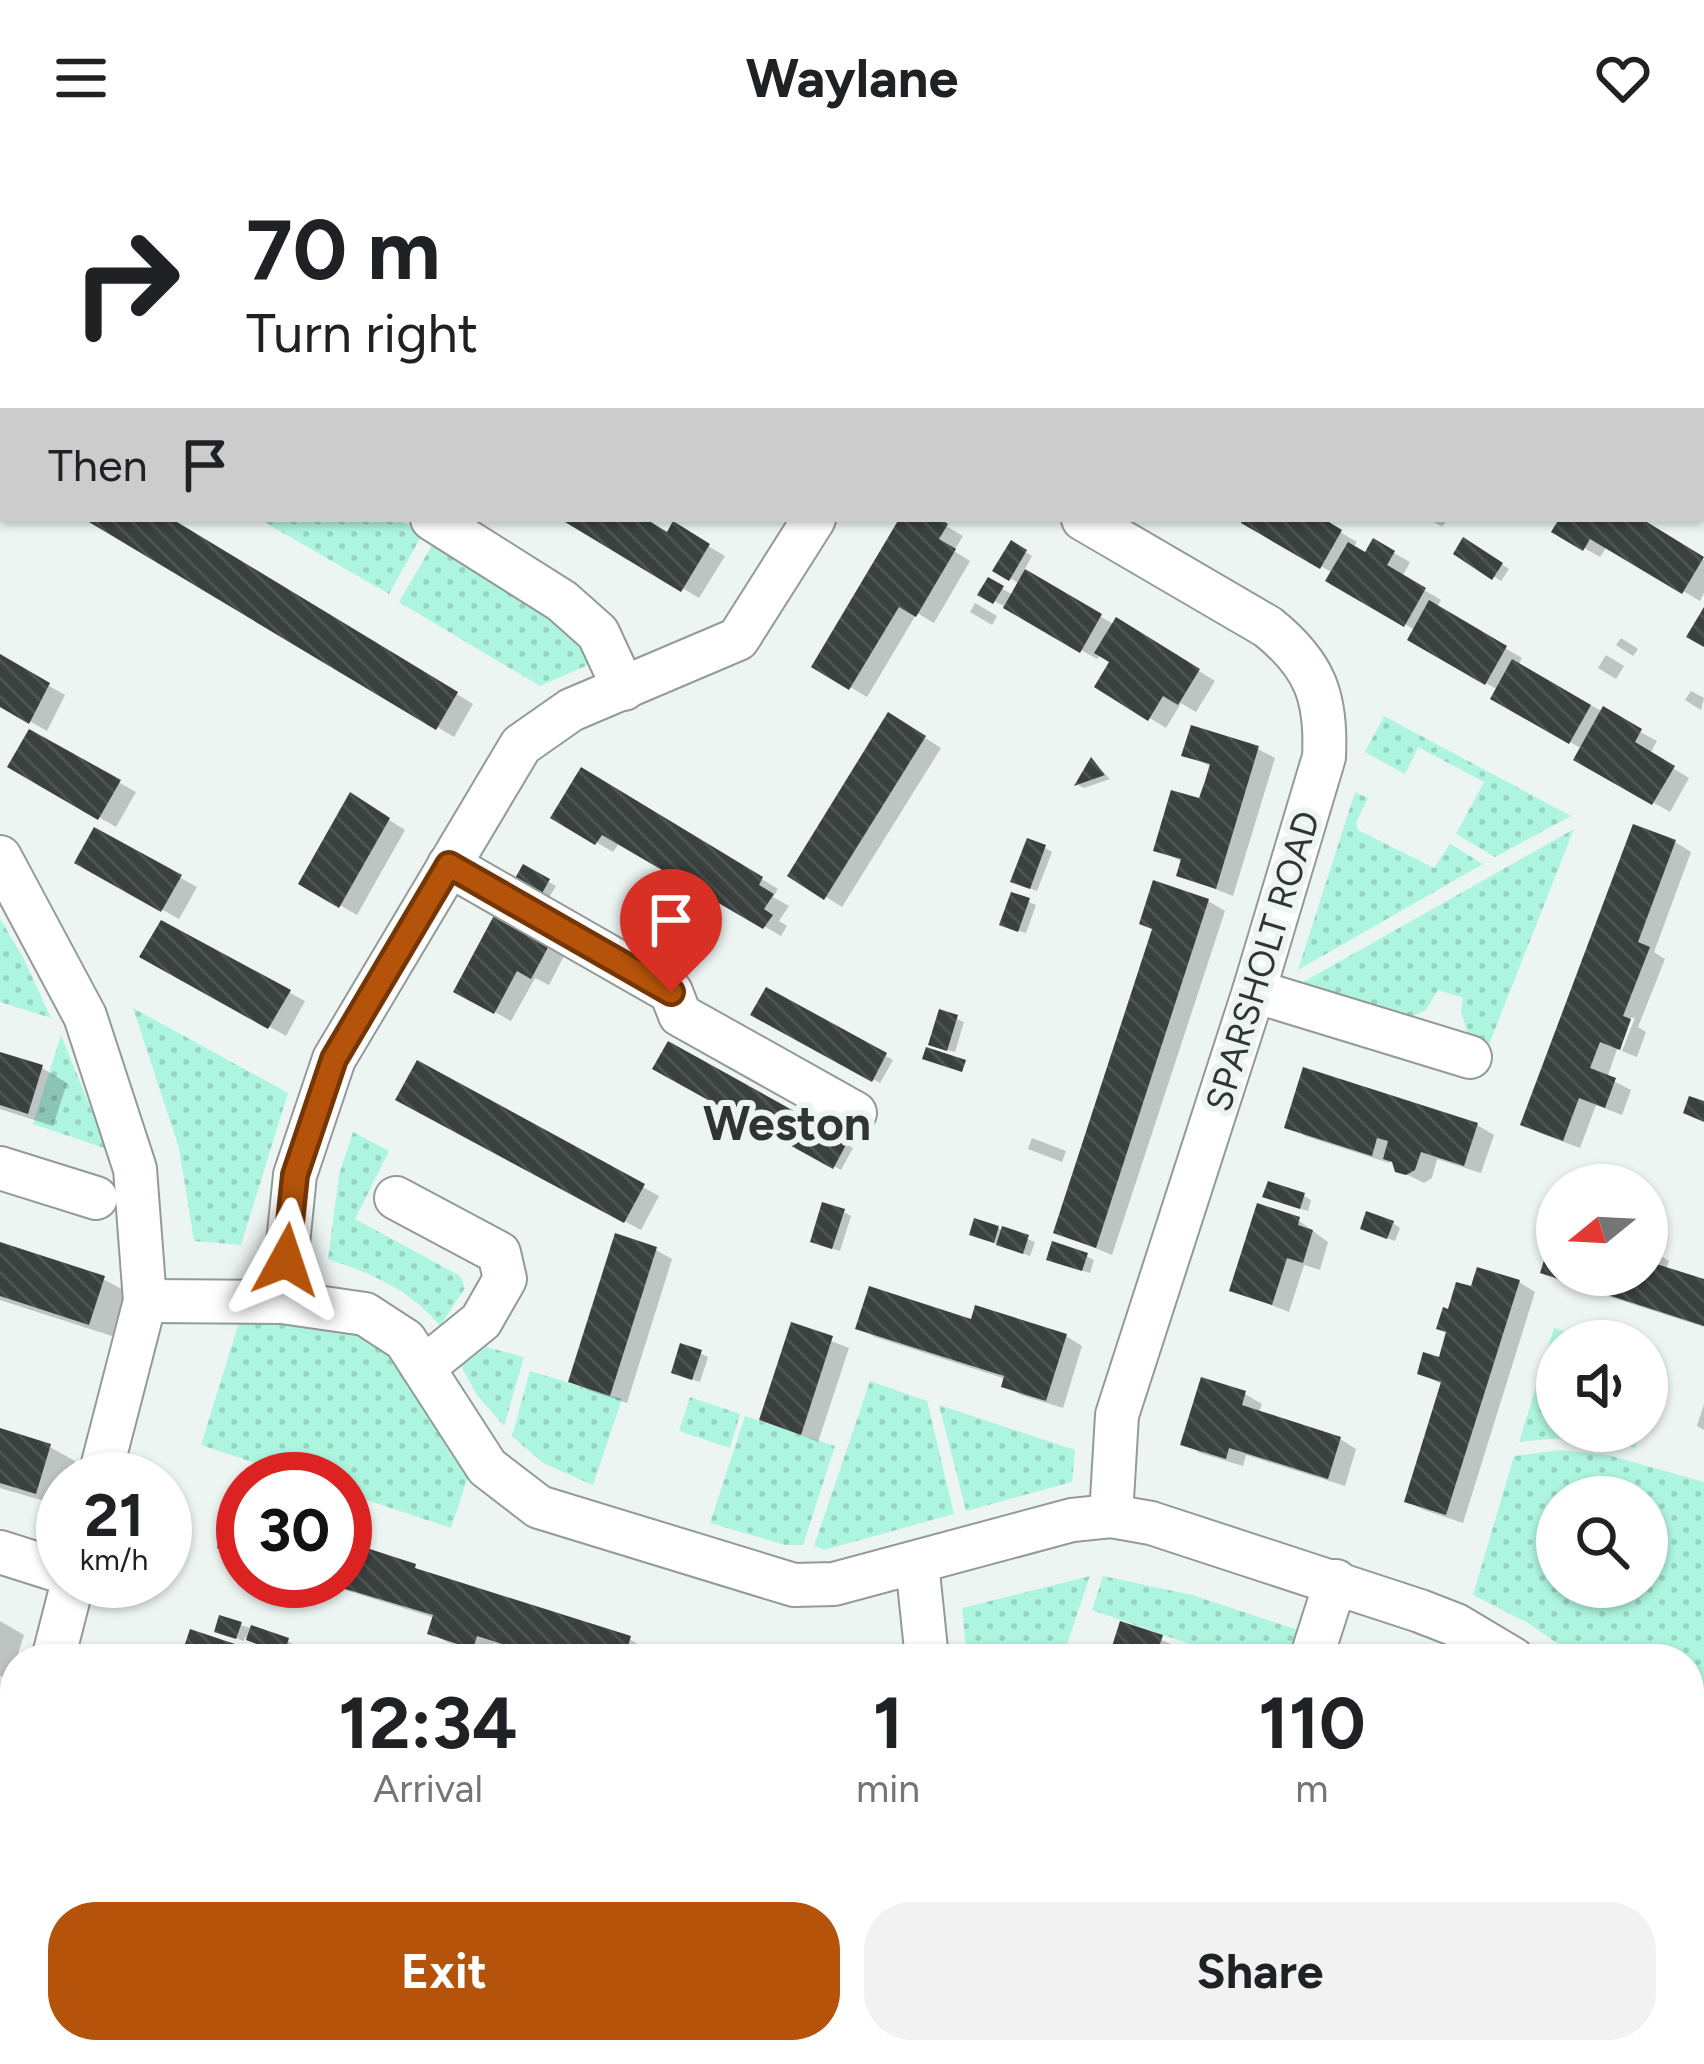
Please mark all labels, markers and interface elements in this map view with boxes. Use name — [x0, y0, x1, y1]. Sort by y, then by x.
icon: menu — [48, 45, 114, 111]
icon: heart — [1590, 45, 1656, 111]
text: Waylane — [746, 46, 958, 111]
text: 70 m — [246, 199, 440, 300]
icon: right — [48, 204, 204, 360]
text: Turn right — [246, 301, 478, 366]
icon: arrive — [172, 432, 238, 498]
text: Then — [48, 438, 148, 492]
street label: SPARSHOLT ROAD — [1196, 806, 1329, 1116]
pin — [620, 869, 722, 992]
icon: arrive — [638, 887, 704, 953]
district label: Weston — [703, 1094, 871, 1152]
north arrow — [1536, 1164, 1668, 1296]
map controls — [1536, 1164, 1668, 1608]
position arrow — [223, 1197, 349, 1323]
button: sound — [1536, 1320, 1668, 1452]
speed limit sign: 30 — [216, 1452, 372, 1608]
button: search — [1536, 1476, 1668, 1608]
text: 21 — [84, 1479, 144, 1551]
text: km/h — [80, 1541, 148, 1578]
text: 12:34 — [338, 1680, 518, 1766]
text: 1 — [873, 1680, 903, 1766]
text: 110 — [1258, 1680, 1366, 1766]
text: Arrival — [373, 1765, 483, 1812]
text: min — [856, 1765, 920, 1812]
text: m — [1295, 1765, 1329, 1812]
button: Exit — [48, 1902, 840, 2040]
button: Share — [864, 1902, 1656, 2040]

